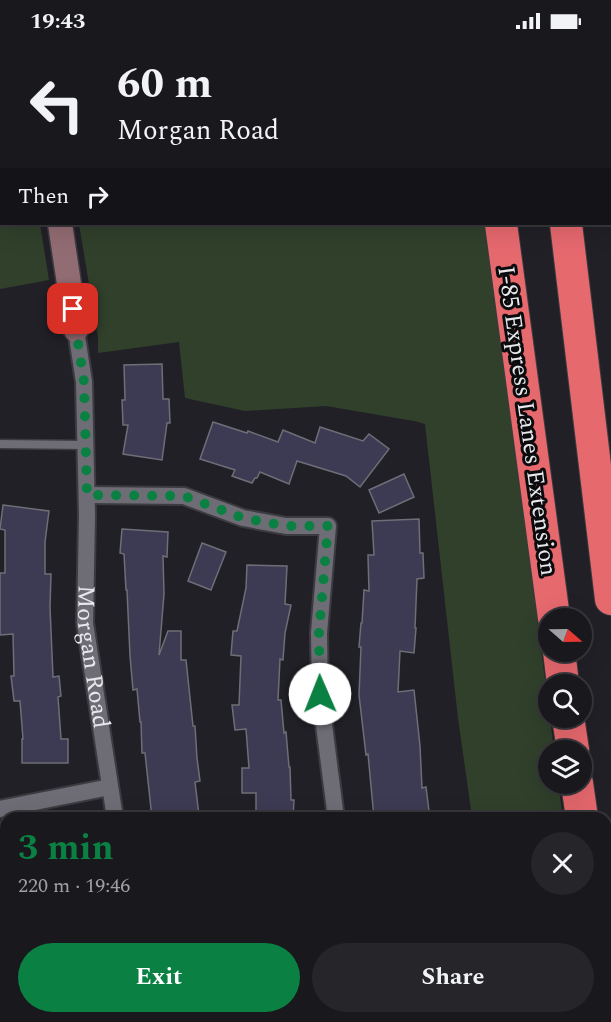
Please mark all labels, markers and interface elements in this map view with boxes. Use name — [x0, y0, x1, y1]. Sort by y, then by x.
text: 19:43 — [30, 5, 85, 38]
text: 60 m — [117, 53, 212, 116]
icon: left — [18, 66, 96, 144]
text: Morgan Road — [117, 110, 279, 152]
text: Then — [18, 180, 69, 213]
icon: right — [81, 180, 114, 213]
street label: I-85 Express Lanes Extension — [487, 264, 567, 578]
pin — [47, 283, 98, 334]
icon: arrive — [56, 292, 89, 325]
street label: Morgan Road — [67, 585, 119, 731]
north arrow — [538, 608, 592, 662]
map controls — [538, 608, 592, 794]
position arrow — [288, 662, 352, 726]
button: search — [538, 674, 592, 728]
button: layers — [538, 740, 592, 794]
text: 3 min — [18, 821, 114, 876]
button: close — [531, 832, 594, 895]
text: 220 m · 19:46 — [18, 871, 130, 901]
button: Exit — [18, 943, 300, 1012]
button: Share — [312, 943, 594, 1012]

